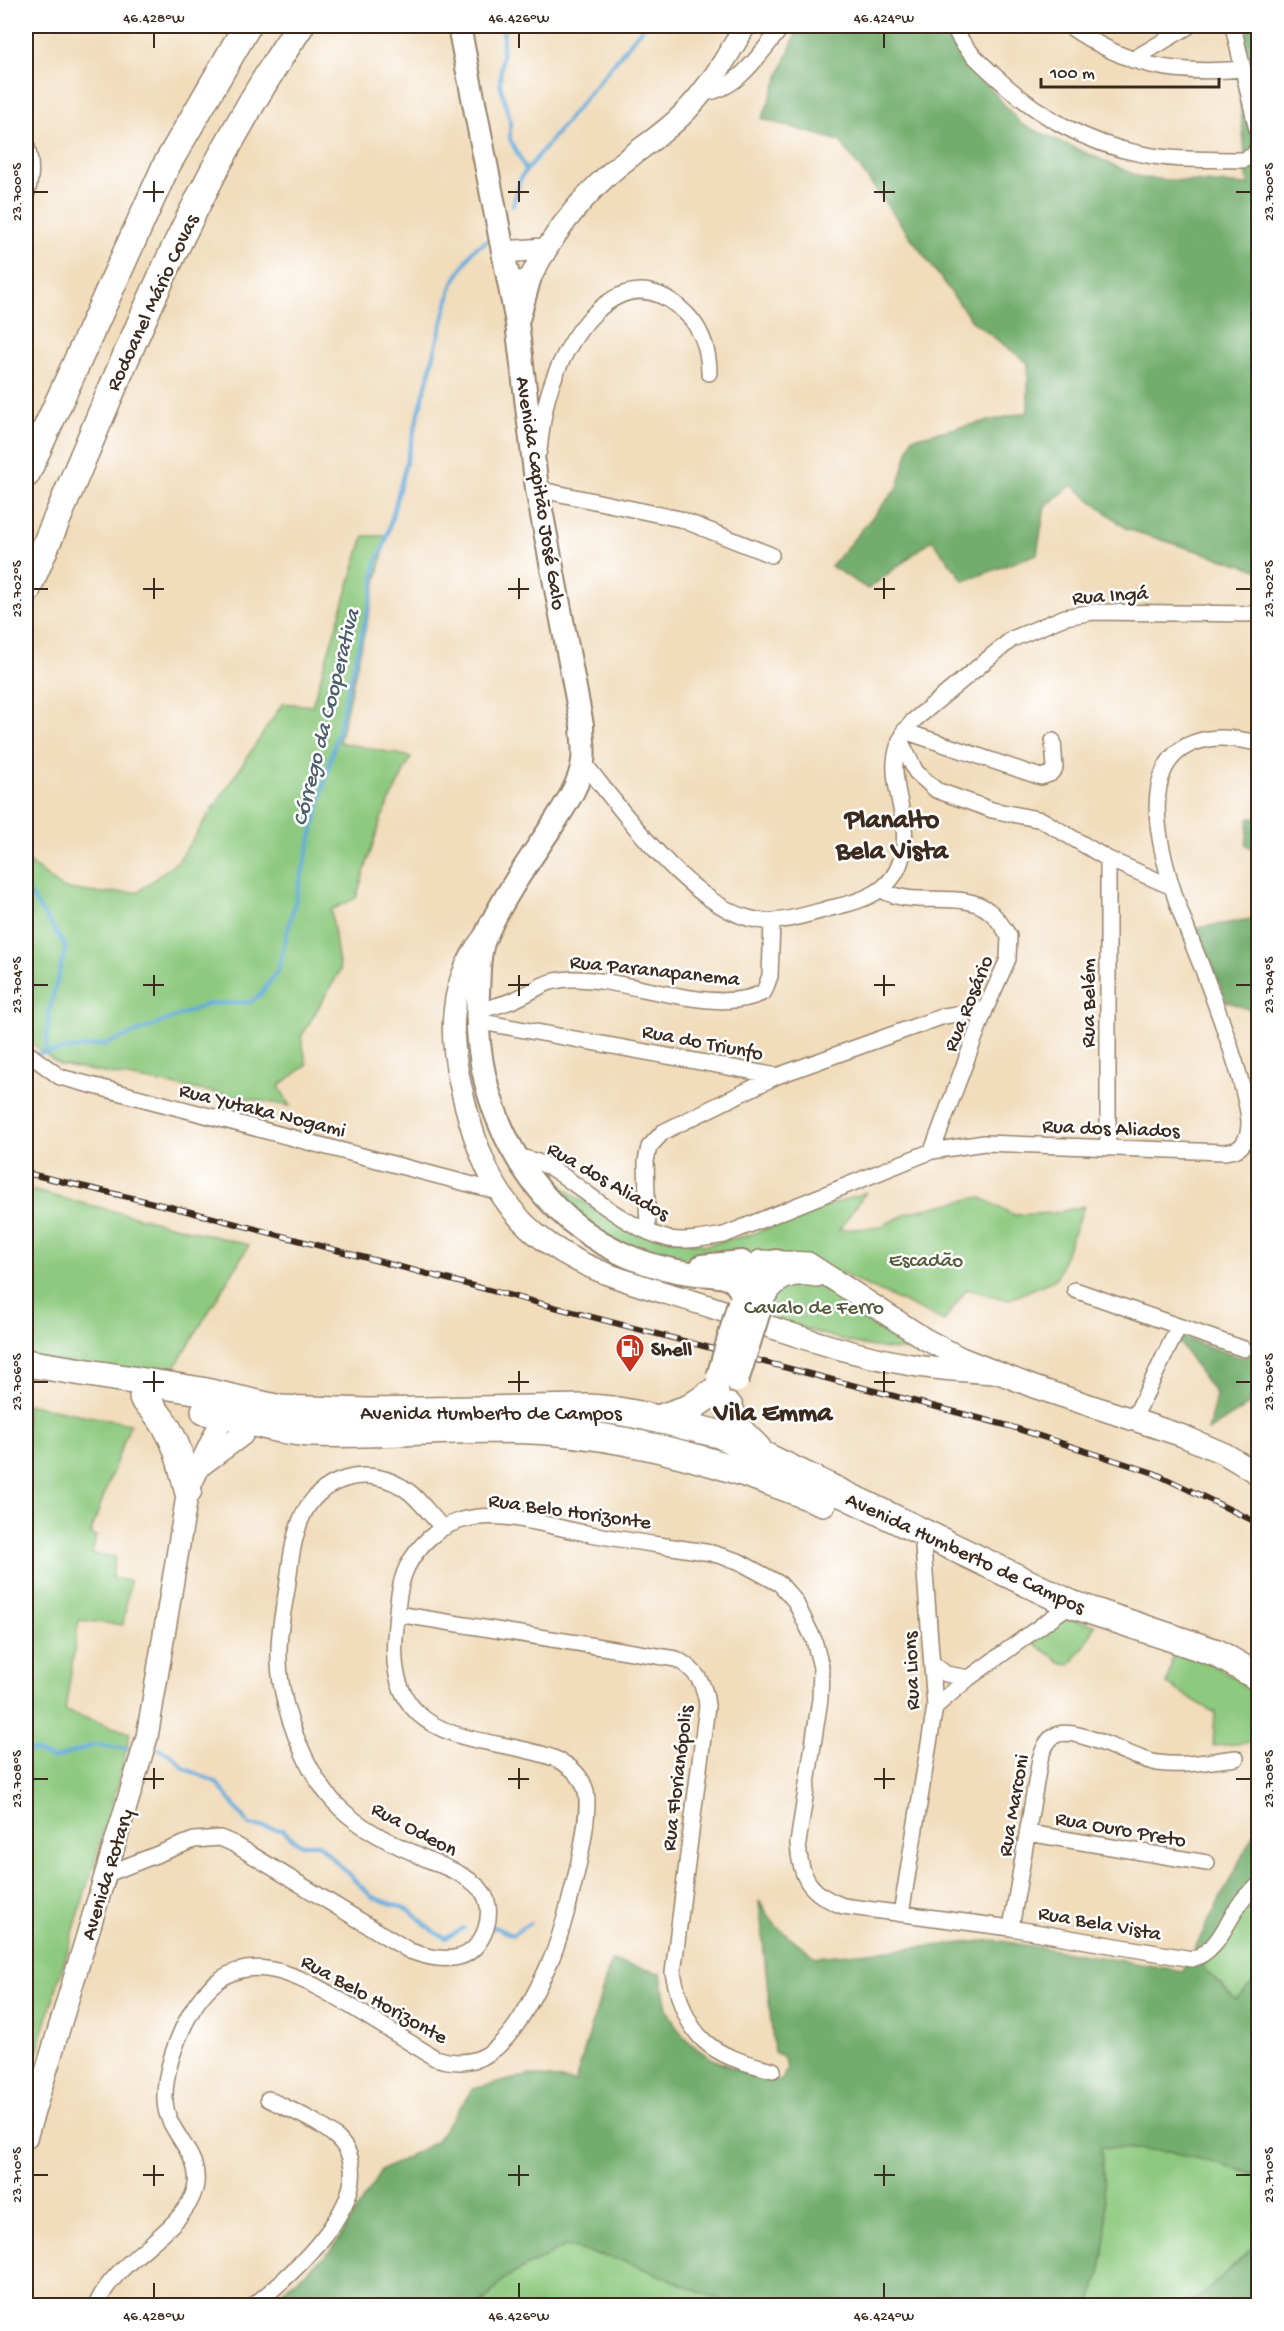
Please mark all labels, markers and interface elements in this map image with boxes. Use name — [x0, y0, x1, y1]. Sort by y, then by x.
text: 46.428°W — [123, 10, 185, 28]
text: 46.426°W — [489, 10, 550, 28]
text: 46.424°W — [854, 10, 914, 28]
scale bar — [1041, 51, 1220, 89]
text: 100 m — [1049, 64, 1095, 85]
text: 23.700°S — [9, 163, 27, 221]
text: 23.700°S — [1261, 163, 1279, 221]
street label: Rodoanel Mário Covas — [102, 210, 207, 396]
street label: Avenida Capitão José Galo — [508, 375, 569, 612]
text: 23.702°S — [9, 560, 27, 618]
text: 23.702°S — [1261, 560, 1279, 618]
street label: Rua Ingá — [1071, 582, 1150, 613]
water label: Córrego da Cooperativa — [288, 605, 368, 829]
district label: Planalto Bela Vista — [835, 806, 950, 869]
street label: Rua Paranapanema — [568, 951, 742, 994]
street label: Rua Rosário — [940, 952, 1001, 1056]
text: 23.704°S — [9, 956, 27, 1013]
text: 23.704°S — [1261, 956, 1279, 1013]
street label: Rua Belém — [1078, 958, 1103, 1048]
street label: Rua do Triunfo — [640, 1020, 765, 1068]
street label: Rua Yutaka Nogami — [176, 1080, 348, 1145]
street label: Rua dos Aliados — [1042, 1116, 1181, 1145]
street label: Rua dos Aliados — [541, 1138, 674, 1229]
park label: Escadão — [889, 1250, 963, 1275]
park label: Cavalo de Ferro — [744, 1297, 884, 1322]
fuel station icon: Shell — [614, 1332, 646, 1374]
place label: Shell — [651, 1339, 692, 1364]
text: 23.706°S — [9, 1353, 27, 1411]
text: 23.706°S — [1261, 1353, 1279, 1411]
district label: Vila Emma — [713, 1399, 834, 1431]
street label: Avenida Humberto de Campos — [360, 1403, 623, 1428]
street label: Avenida Humberto de Campos — [841, 1489, 1089, 1622]
street label: Rua Belo Horizonte — [487, 1490, 654, 1537]
street label: Rua Lions — [900, 1630, 927, 1710]
street label: Rua Florianópolis — [658, 1703, 701, 1853]
text: 23.708°S — [9, 1750, 27, 1808]
text: 23.708°S — [1261, 1750, 1279, 1808]
street label: Rua Marconi — [994, 1752, 1037, 1859]
street label: Rua Odeon — [366, 1798, 461, 1864]
street label: Avenida Rotary — [78, 1806, 141, 1944]
street label: Rua Ouro Preto — [1053, 1808, 1188, 1855]
street label: Rua Bela Vista — [1036, 1902, 1164, 1949]
street label: Rua Belo Horizonte — [296, 1950, 452, 2052]
text: 23.710°S — [9, 2147, 27, 2203]
text: 23.710°S — [1261, 2147, 1279, 2203]
text: 46.428°W — [123, 2308, 185, 2326]
text: 46.426°W — [489, 2308, 550, 2326]
text: 46.424°W — [854, 2308, 914, 2326]

